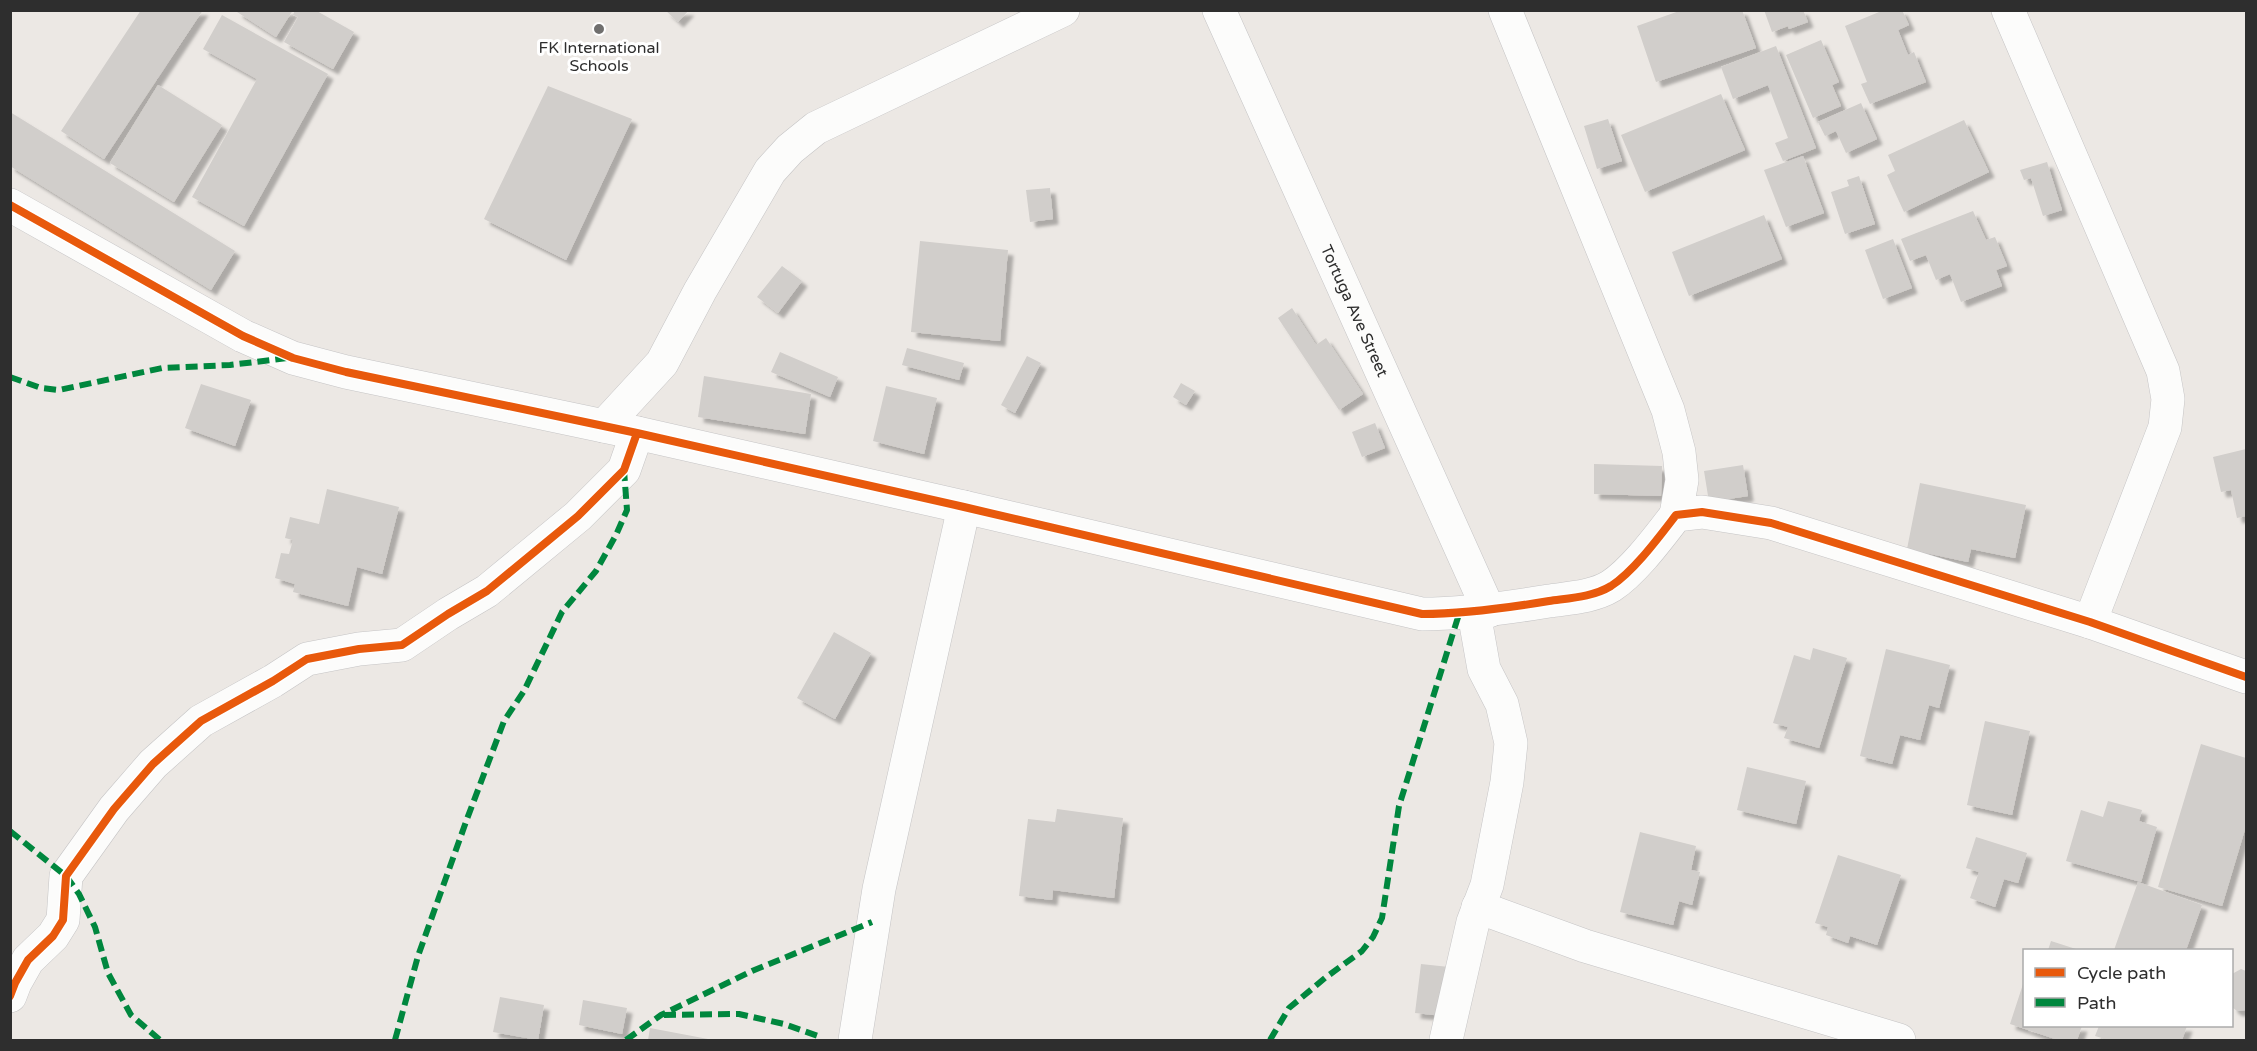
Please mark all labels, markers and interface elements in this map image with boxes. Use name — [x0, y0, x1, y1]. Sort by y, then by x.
marker: FK International Schools — [592, 22, 606, 36]
place label: FK International Schools — [539, 38, 659, 76]
street label: Tortuga Ave Street — [1316, 242, 1393, 380]
legend — [2023, 949, 2233, 1027]
text: Cycle path — [2077, 962, 2166, 984]
text: Path — [2077, 992, 2116, 1014]

